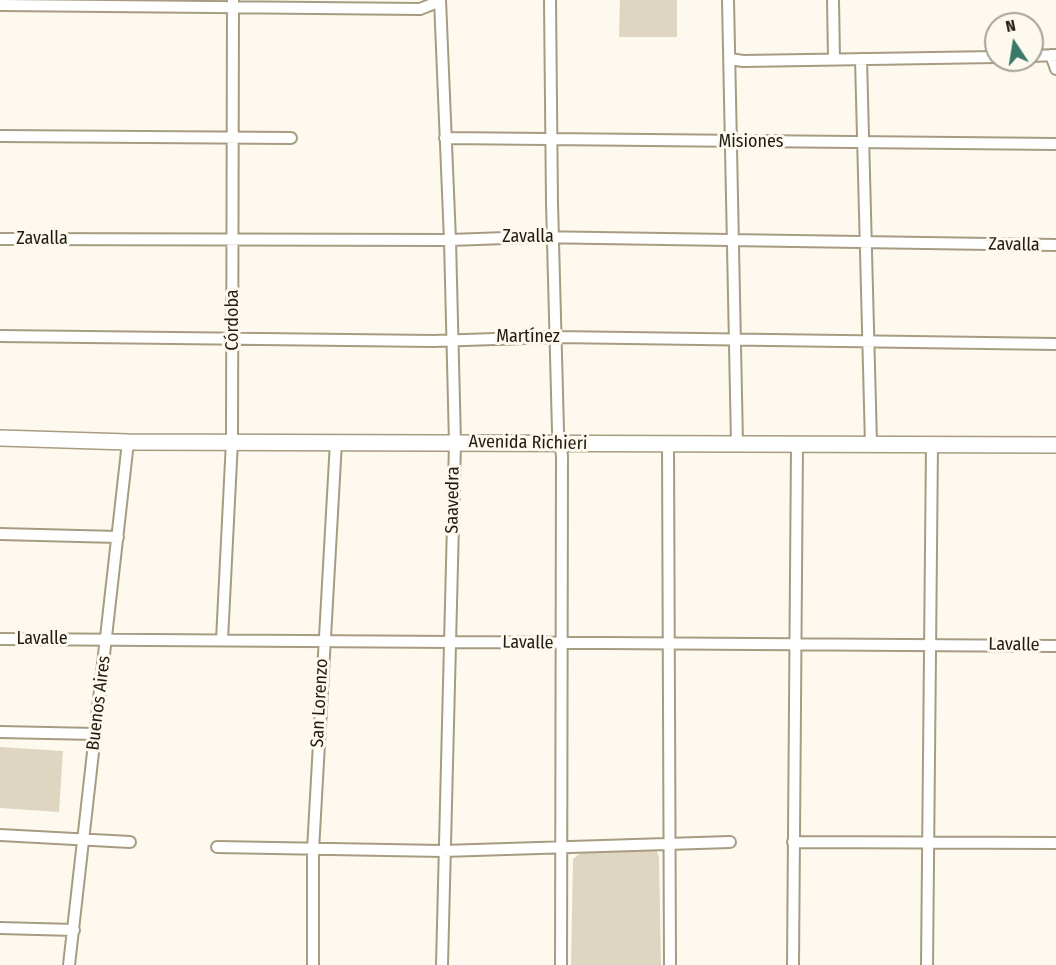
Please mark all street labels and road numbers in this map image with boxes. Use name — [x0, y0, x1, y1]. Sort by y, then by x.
street label: Misiones — [718, 131, 784, 153]
street label: Zavalla — [502, 226, 554, 248]
street label: Zavalla — [16, 228, 68, 250]
street label: Zavalla — [988, 234, 1040, 256]
street label: Córdoba — [222, 289, 244, 351]
street label: Martínez — [496, 326, 560, 348]
street label: Avenida Richieri — [468, 431, 588, 455]
street label: Saavedra — [442, 466, 464, 534]
street label: Lavalle — [16, 628, 68, 650]
street label: Lavalle — [502, 632, 554, 654]
street label: Lavalle — [988, 634, 1040, 656]
street label: Buenos Aires — [82, 654, 116, 752]
street label: San Lorenzo — [307, 658, 333, 748]

